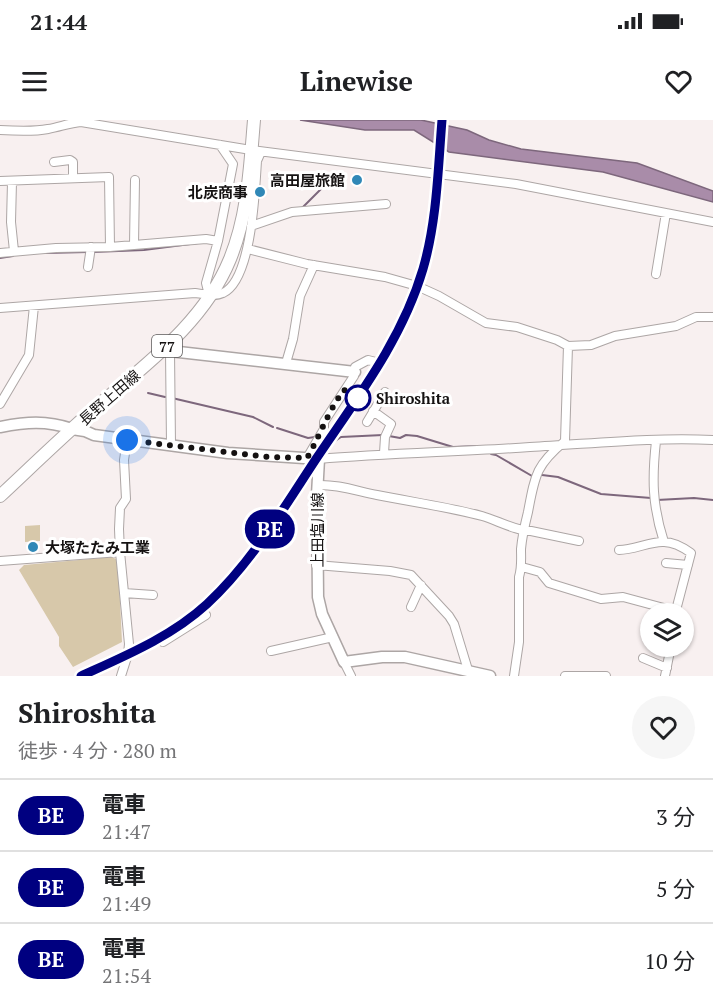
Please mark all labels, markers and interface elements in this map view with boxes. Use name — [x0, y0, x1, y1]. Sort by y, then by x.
text: 21:44 — [30, 7, 87, 36]
text: Linewise — [300, 63, 413, 99]
icon: menu — [18, 65, 51, 98]
icon: heart — [662, 65, 695, 98]
place label: 高田屋旅館 — [270, 170, 345, 190]
marker: 高田屋旅館 — [350, 173, 364, 187]
place label: 北炭商事 — [188, 182, 248, 202]
marker: 北炭商事 — [253, 185, 267, 199]
road number: 77 — [152, 335, 182, 357]
street label: 長野上田線 — [74, 365, 144, 429]
marker: Shiroshita — [345, 385, 371, 411]
place label: Shiroshita — [376, 388, 451, 408]
your location — [112, 425, 142, 455]
street label: 上田塩川線 — [307, 492, 327, 568]
line badge: BE — [243, 510, 297, 548]
text: BE — [257, 515, 283, 543]
place label: 大塚たたみ工業 — [45, 537, 150, 557]
marker: 大塚たたみ工業 — [26, 540, 40, 554]
map controls — [640, 603, 694, 657]
button: layers — [640, 603, 694, 657]
text: Shiroshita — [18, 694, 156, 731]
button: heart — [632, 696, 695, 759]
text: 徒歩 · 4 分 · 280 m — [18, 737, 177, 764]
text: 電車 — [102, 789, 146, 818]
text: BE — [38, 801, 64, 829]
text: 3 分 — [656, 802, 695, 831]
text: 21:47 — [102, 818, 151, 845]
text: 電車 — [102, 861, 146, 890]
text: BE — [38, 873, 64, 901]
text: 5 分 — [656, 874, 695, 903]
text: 21:49 — [102, 890, 151, 917]
text: 電車 — [102, 933, 146, 962]
text: BE — [38, 945, 64, 973]
text: 10 分 — [644, 946, 695, 975]
text: 21:54 — [102, 962, 151, 989]

